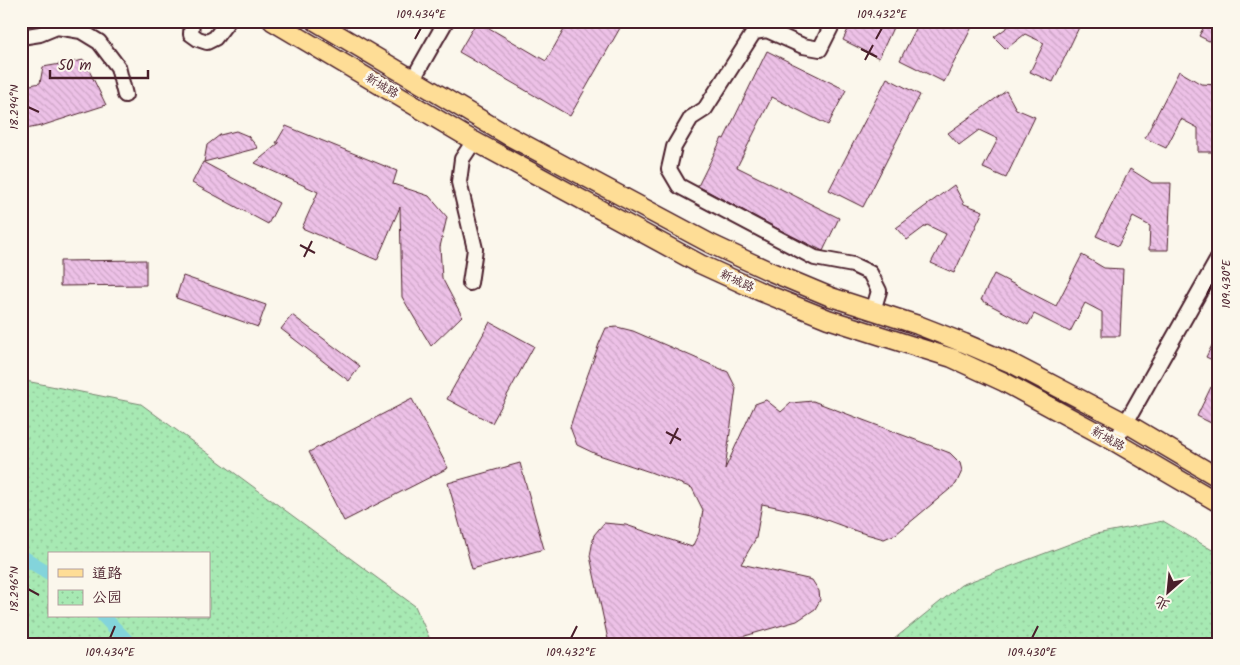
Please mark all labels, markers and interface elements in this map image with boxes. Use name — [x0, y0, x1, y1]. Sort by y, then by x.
text: 109.434°E — [396, 5, 447, 24]
text: 109.432°E — [857, 5, 908, 24]
scale bar — [50, 48, 148, 80]
text: 50 m — [58, 54, 92, 78]
street label: 新城路 — [362, 69, 402, 103]
text: 18.294°N — [5, 84, 24, 130]
text: 109.430°E — [1217, 259, 1236, 309]
street label: 新城路 — [717, 265, 757, 297]
street label: 新城路 — [1088, 422, 1128, 456]
legend — [48, 552, 210, 618]
text: 道路 — [92, 562, 122, 586]
text: 18.296°N — [5, 566, 24, 612]
north arrow — [1142, 568, 1192, 618]
text: 公园 — [92, 586, 122, 610]
text: 北 — [1151, 590, 1174, 616]
text: 109.434°E — [85, 643, 136, 662]
text: 109.432°E — [546, 643, 597, 662]
text: 109.430°E — [1007, 643, 1057, 662]

